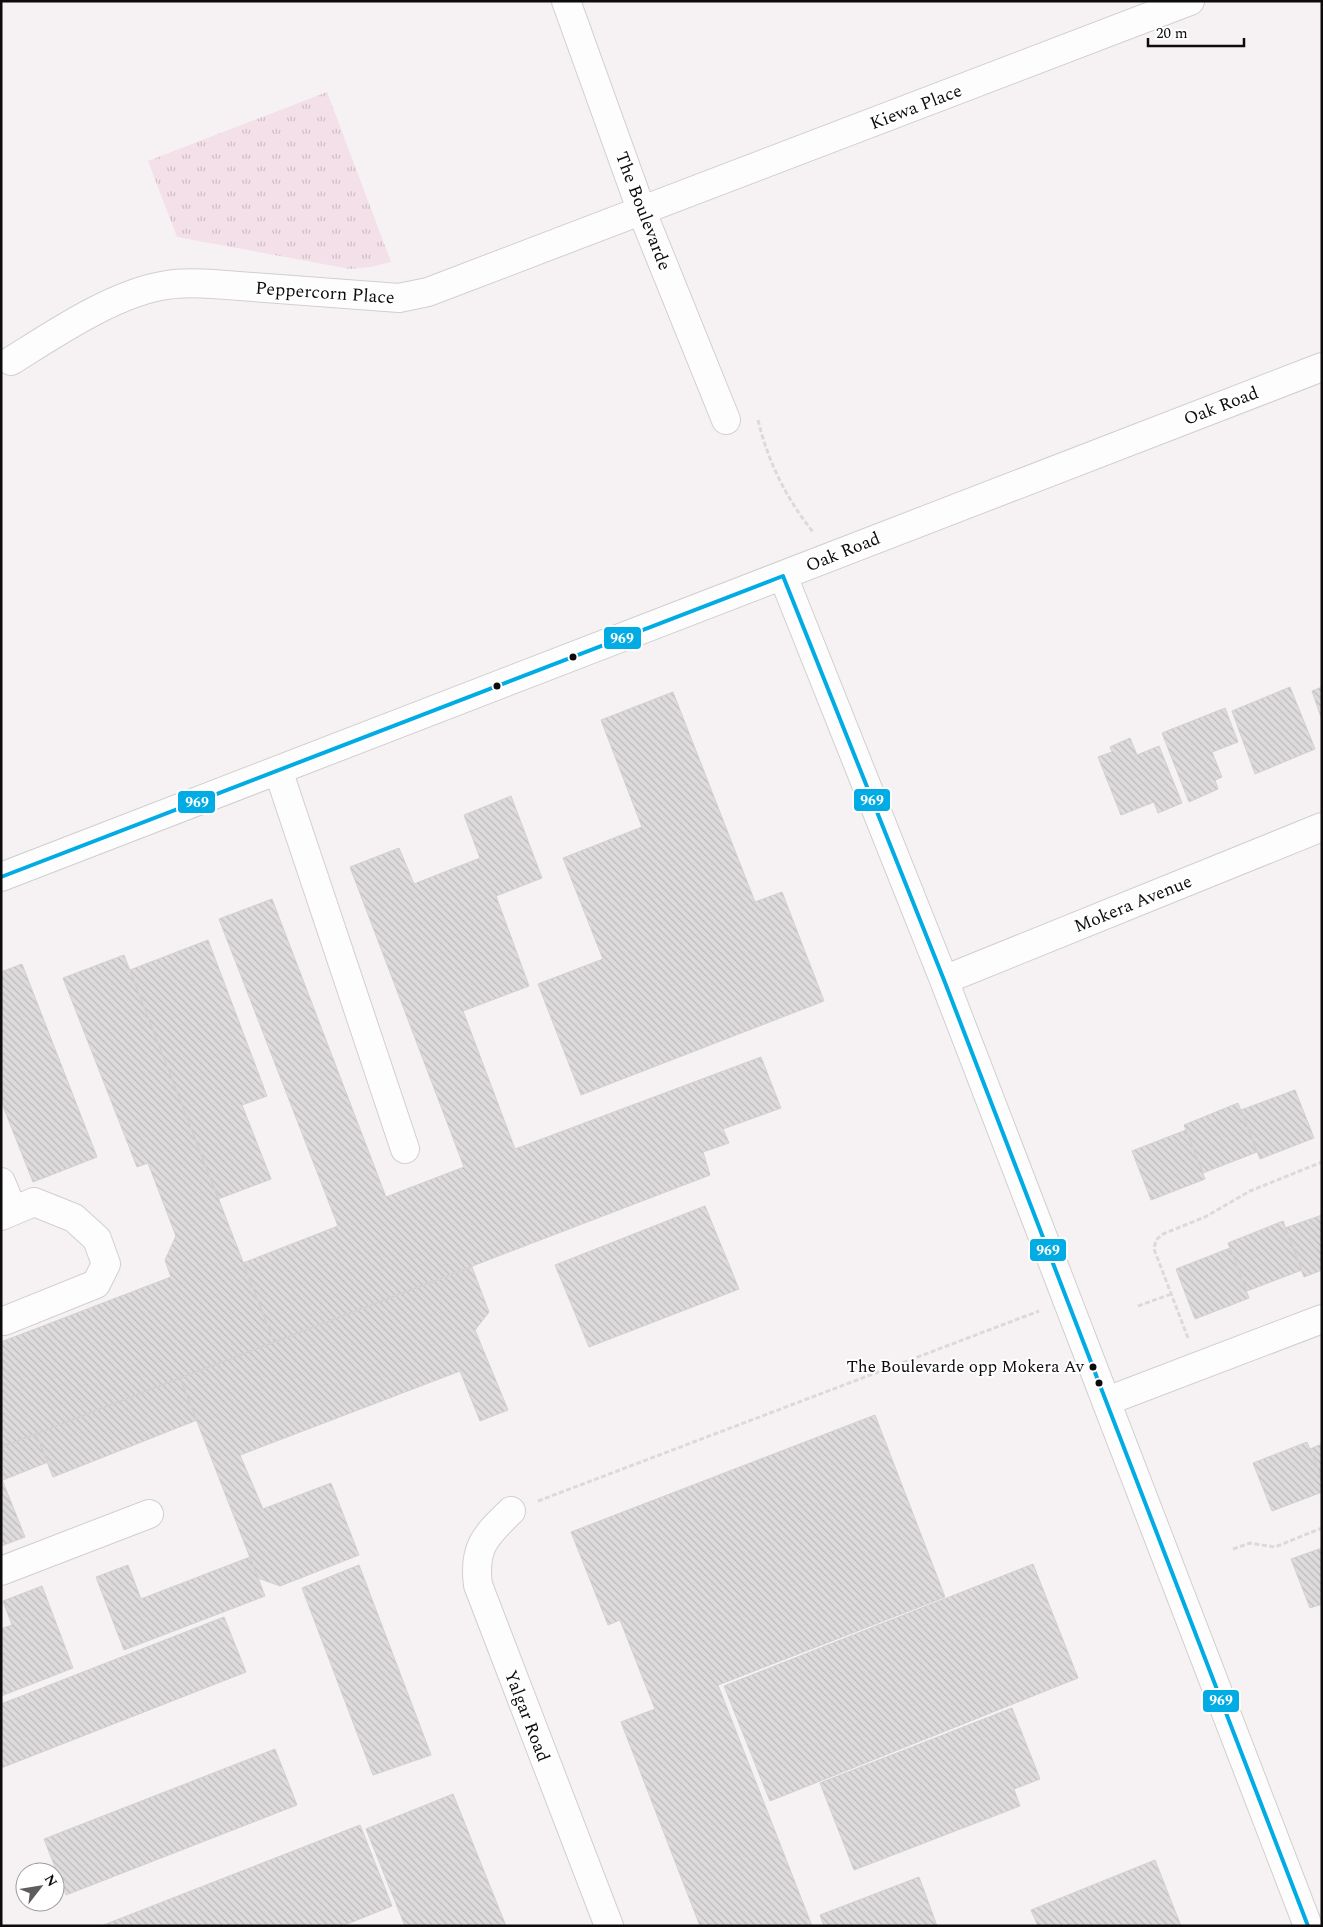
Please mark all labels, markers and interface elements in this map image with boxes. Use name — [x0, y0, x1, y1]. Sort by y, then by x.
scale bar — [1148, 15, 1244, 47]
text: 20 m — [1156, 22, 1188, 45]
street label: Kiewa Place — [866, 77, 966, 137]
street label: The Boulevarde — [608, 148, 678, 274]
street label: Peppercorn Place — [254, 275, 396, 311]
street label: Oak Road — [1180, 379, 1262, 433]
street label: Oak Road — [802, 525, 884, 579]
line badge: 969 — [603, 626, 642, 650]
text: 969 — [610, 628, 634, 649]
unlabelled marker — [568, 652, 578, 662]
unlabelled marker — [492, 681, 502, 691]
line badge: 969 — [853, 788, 891, 812]
line badge: 969 — [177, 790, 216, 814]
text: 969 — [860, 790, 884, 811]
text: 969 — [185, 792, 209, 813]
street label: Mokera Avenue — [1070, 868, 1196, 940]
line badge: 969 — [1029, 1238, 1067, 1262]
text: 969 — [1036, 1240, 1060, 1261]
place label: The Boulevarde opp Mokera Av — [846, 1354, 1085, 1380]
marker: The Boulevarde opp Mokera Av — [1088, 1362, 1098, 1372]
unlabelled marker — [1094, 1378, 1104, 1388]
street label: Yalgar Road — [497, 1666, 557, 1766]
line badge: 969 — [1202, 1689, 1240, 1713]
text: 969 — [1209, 1690, 1233, 1711]
north arrow — [15, 1862, 65, 1912]
text: N — [39, 1870, 63, 1891]

